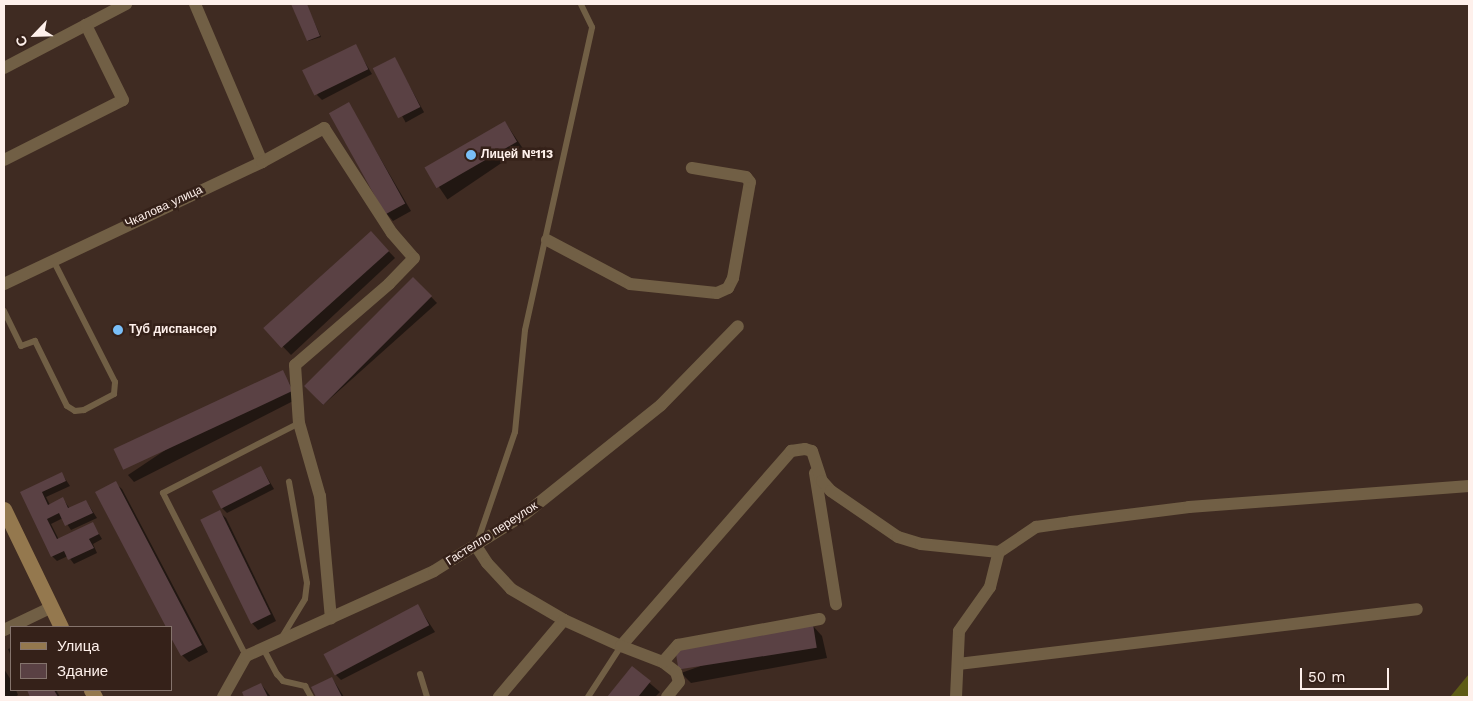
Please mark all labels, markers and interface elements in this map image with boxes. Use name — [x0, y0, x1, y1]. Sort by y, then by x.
north arrow — [10, 10, 60, 60]
text: С — [12, 33, 31, 49]
place label: Лицей №113 — [481, 148, 553, 162]
marker: Лицей №113 — [465, 149, 477, 161]
street label: Чкалова улица — [123, 183, 205, 231]
marker: Туб диспансер — [111, 323, 125, 337]
place label: Туб диспансер — [129, 323, 217, 337]
street label: Гастелло переулок — [444, 499, 540, 569]
legend — [10, 626, 172, 691]
text: Улица — [57, 637, 100, 655]
scale bar — [1303, 658, 1392, 690]
text: Здание — [57, 662, 108, 680]
text: 50 m — [1308, 668, 1345, 686]

